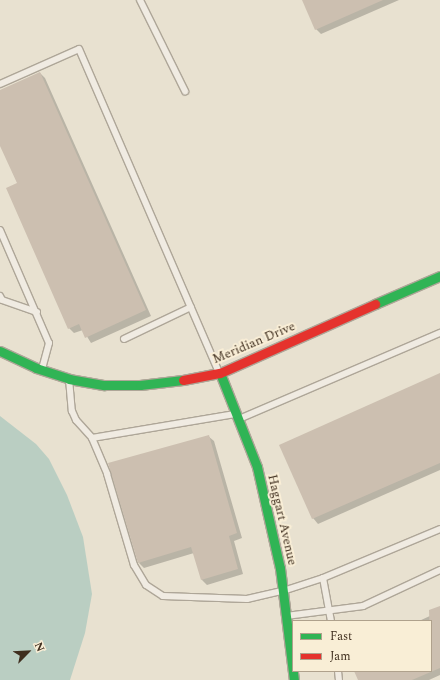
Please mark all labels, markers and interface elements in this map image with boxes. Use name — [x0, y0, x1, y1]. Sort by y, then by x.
street label: Meridian Drive — [210, 319, 298, 367]
street label: Haggart Avenue — [264, 473, 300, 567]
legend — [292, 620, 432, 672]
text: Fast — [330, 627, 352, 646]
north arrow — [8, 632, 48, 672]
text: N — [30, 639, 49, 654]
text: Jam — [330, 647, 351, 666]

